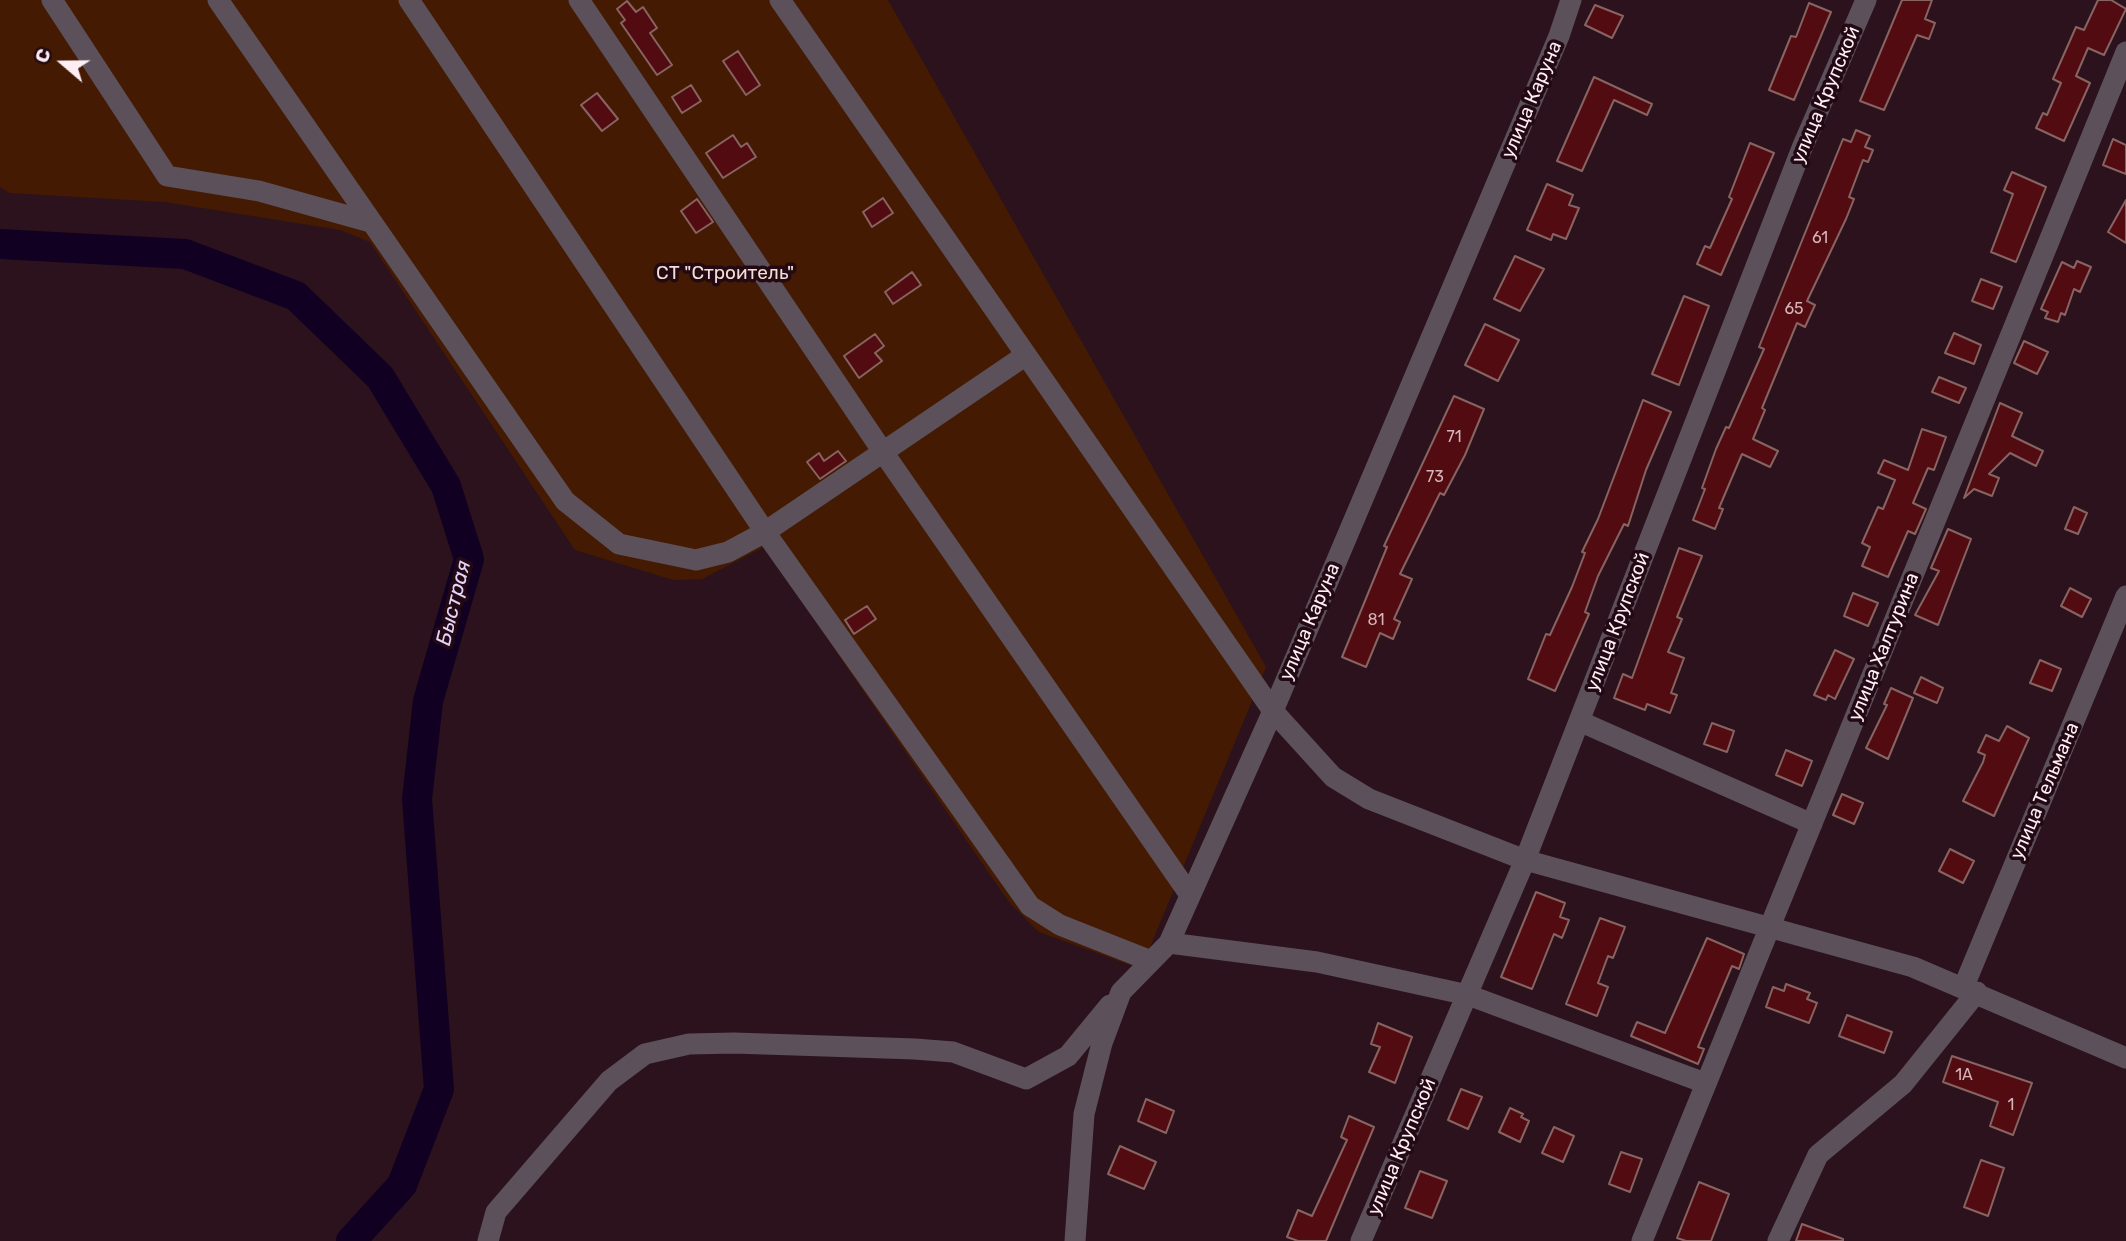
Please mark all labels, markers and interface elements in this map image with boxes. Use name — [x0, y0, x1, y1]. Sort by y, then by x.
street label: улица Крупской — [1787, 23, 1865, 167]
north arrow — [28, 28, 98, 98]
street label: улица Каруна — [1497, 38, 1567, 162]
text: С — [30, 45, 56, 66]
house number: 61 — [1812, 228, 1828, 248]
park label: СТ "Строитель" — [656, 263, 794, 285]
house number: 65 — [1784, 299, 1804, 319]
house number: 71 — [1446, 427, 1462, 447]
house number: 73 — [1426, 467, 1444, 487]
street label: улица Крупской — [1581, 549, 1655, 695]
water label: Быстрая — [431, 558, 477, 648]
street label: улица Каруна — [1275, 560, 1345, 684]
street label: улица Халтурина — [1844, 570, 1924, 724]
house number: 81 — [1367, 610, 1385, 630]
street label: улица Тельмана — [2006, 719, 2084, 863]
house number: 1А — [1955, 1065, 1973, 1085]
street label: улица Крупской — [1363, 1075, 1441, 1219]
house number: 1 — [2008, 1095, 2014, 1115]

